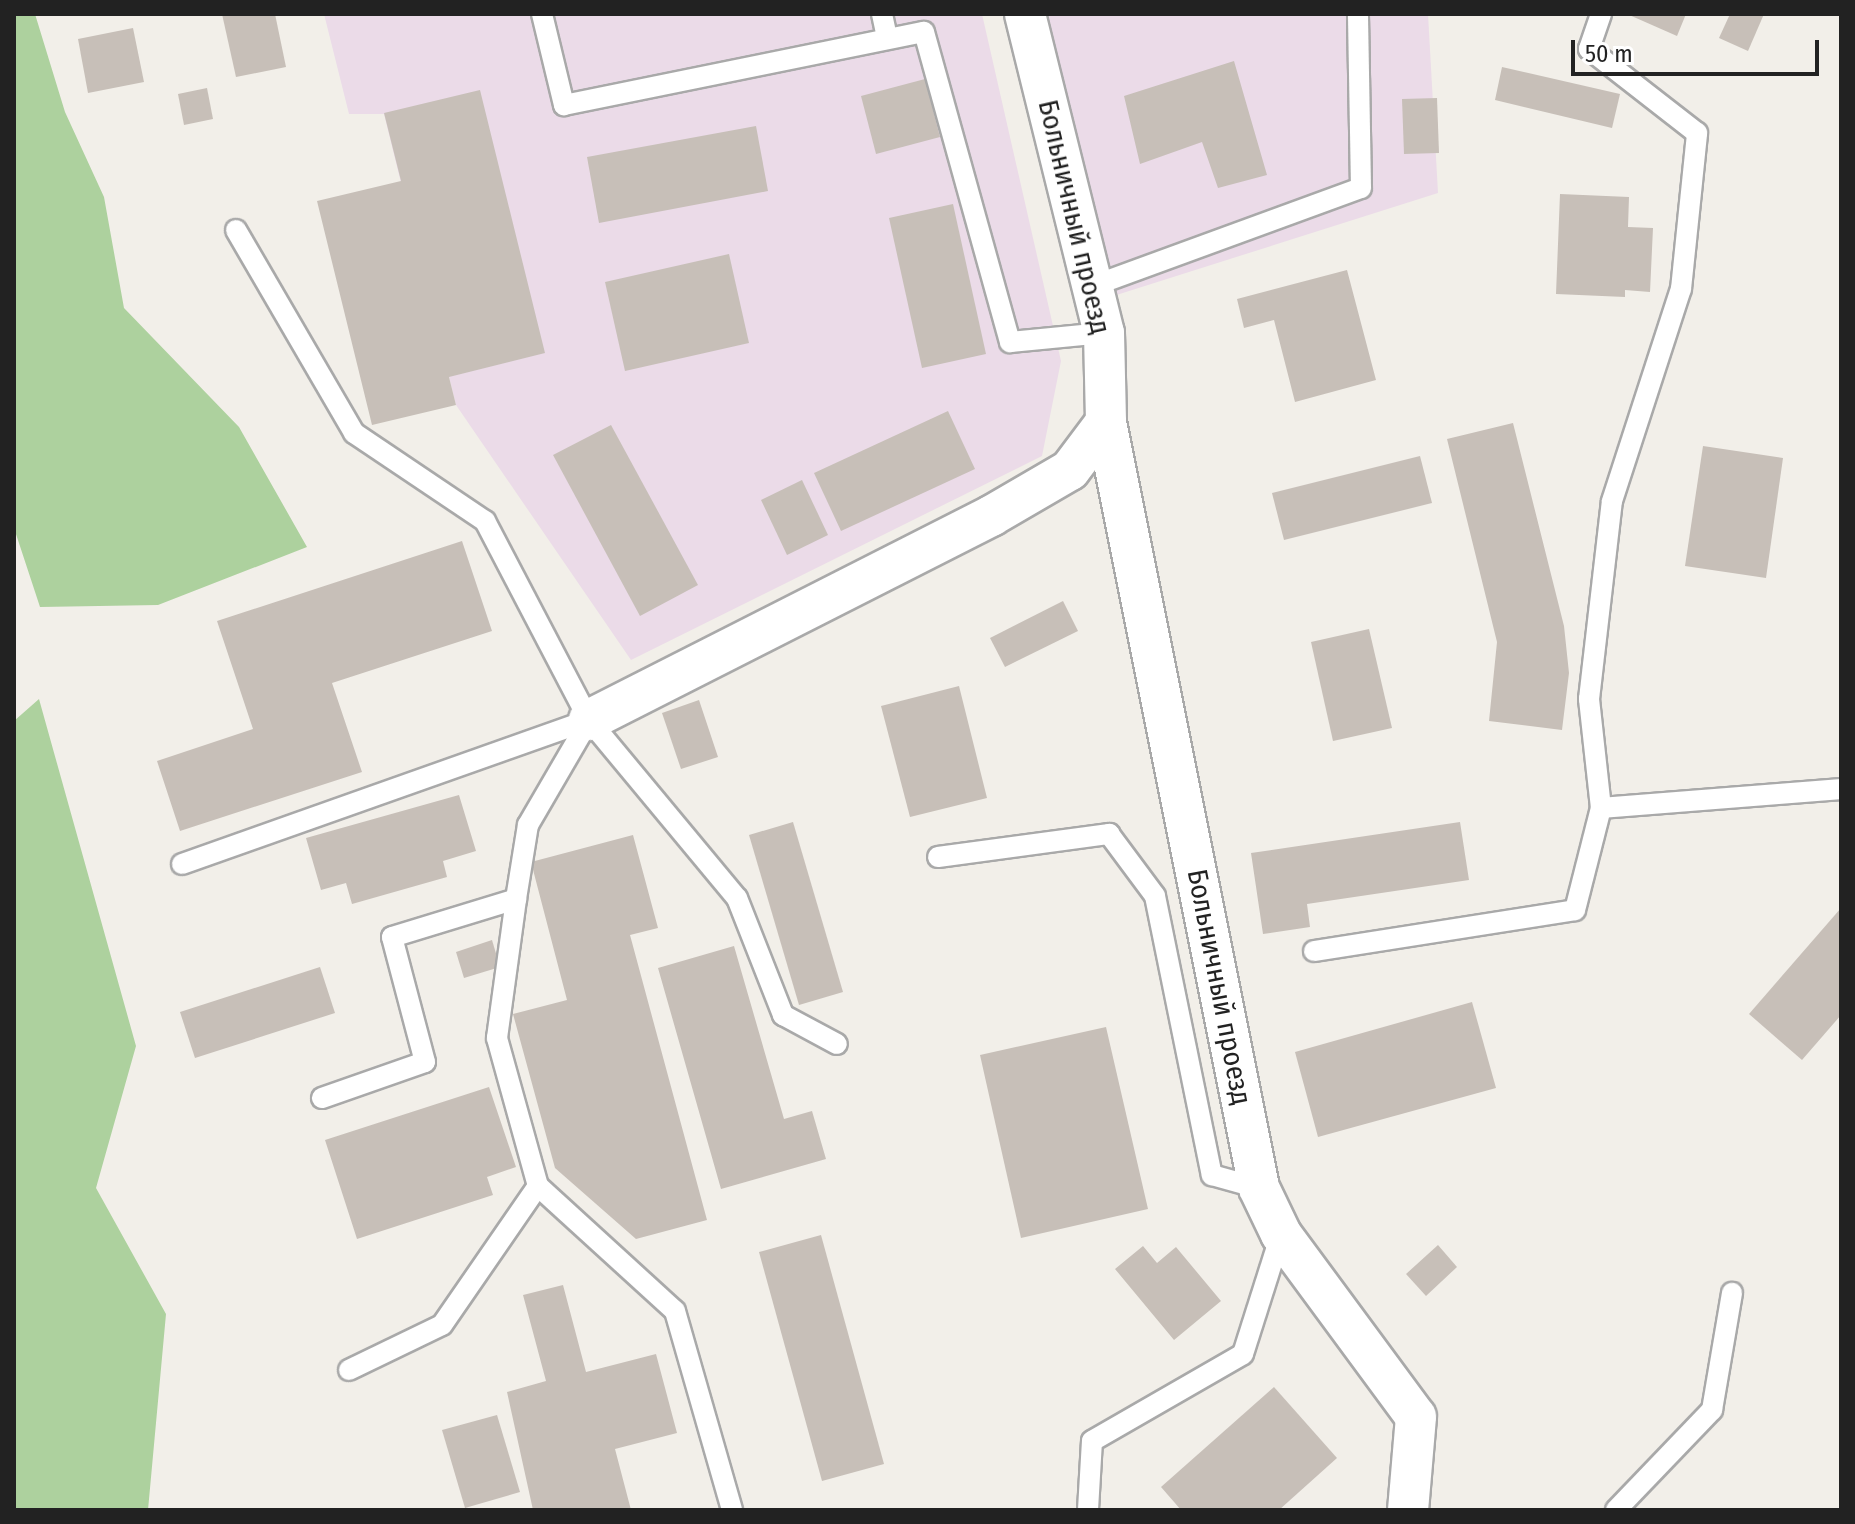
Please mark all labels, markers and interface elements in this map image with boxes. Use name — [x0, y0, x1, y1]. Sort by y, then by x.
scale bar — [1575, 24, 1823, 74]
text: 50 m — [1585, 40, 1633, 68]
street label: Больничный проезд — [1031, 97, 1117, 337]
street label: Больничный проезд — [1180, 866, 1258, 1108]

